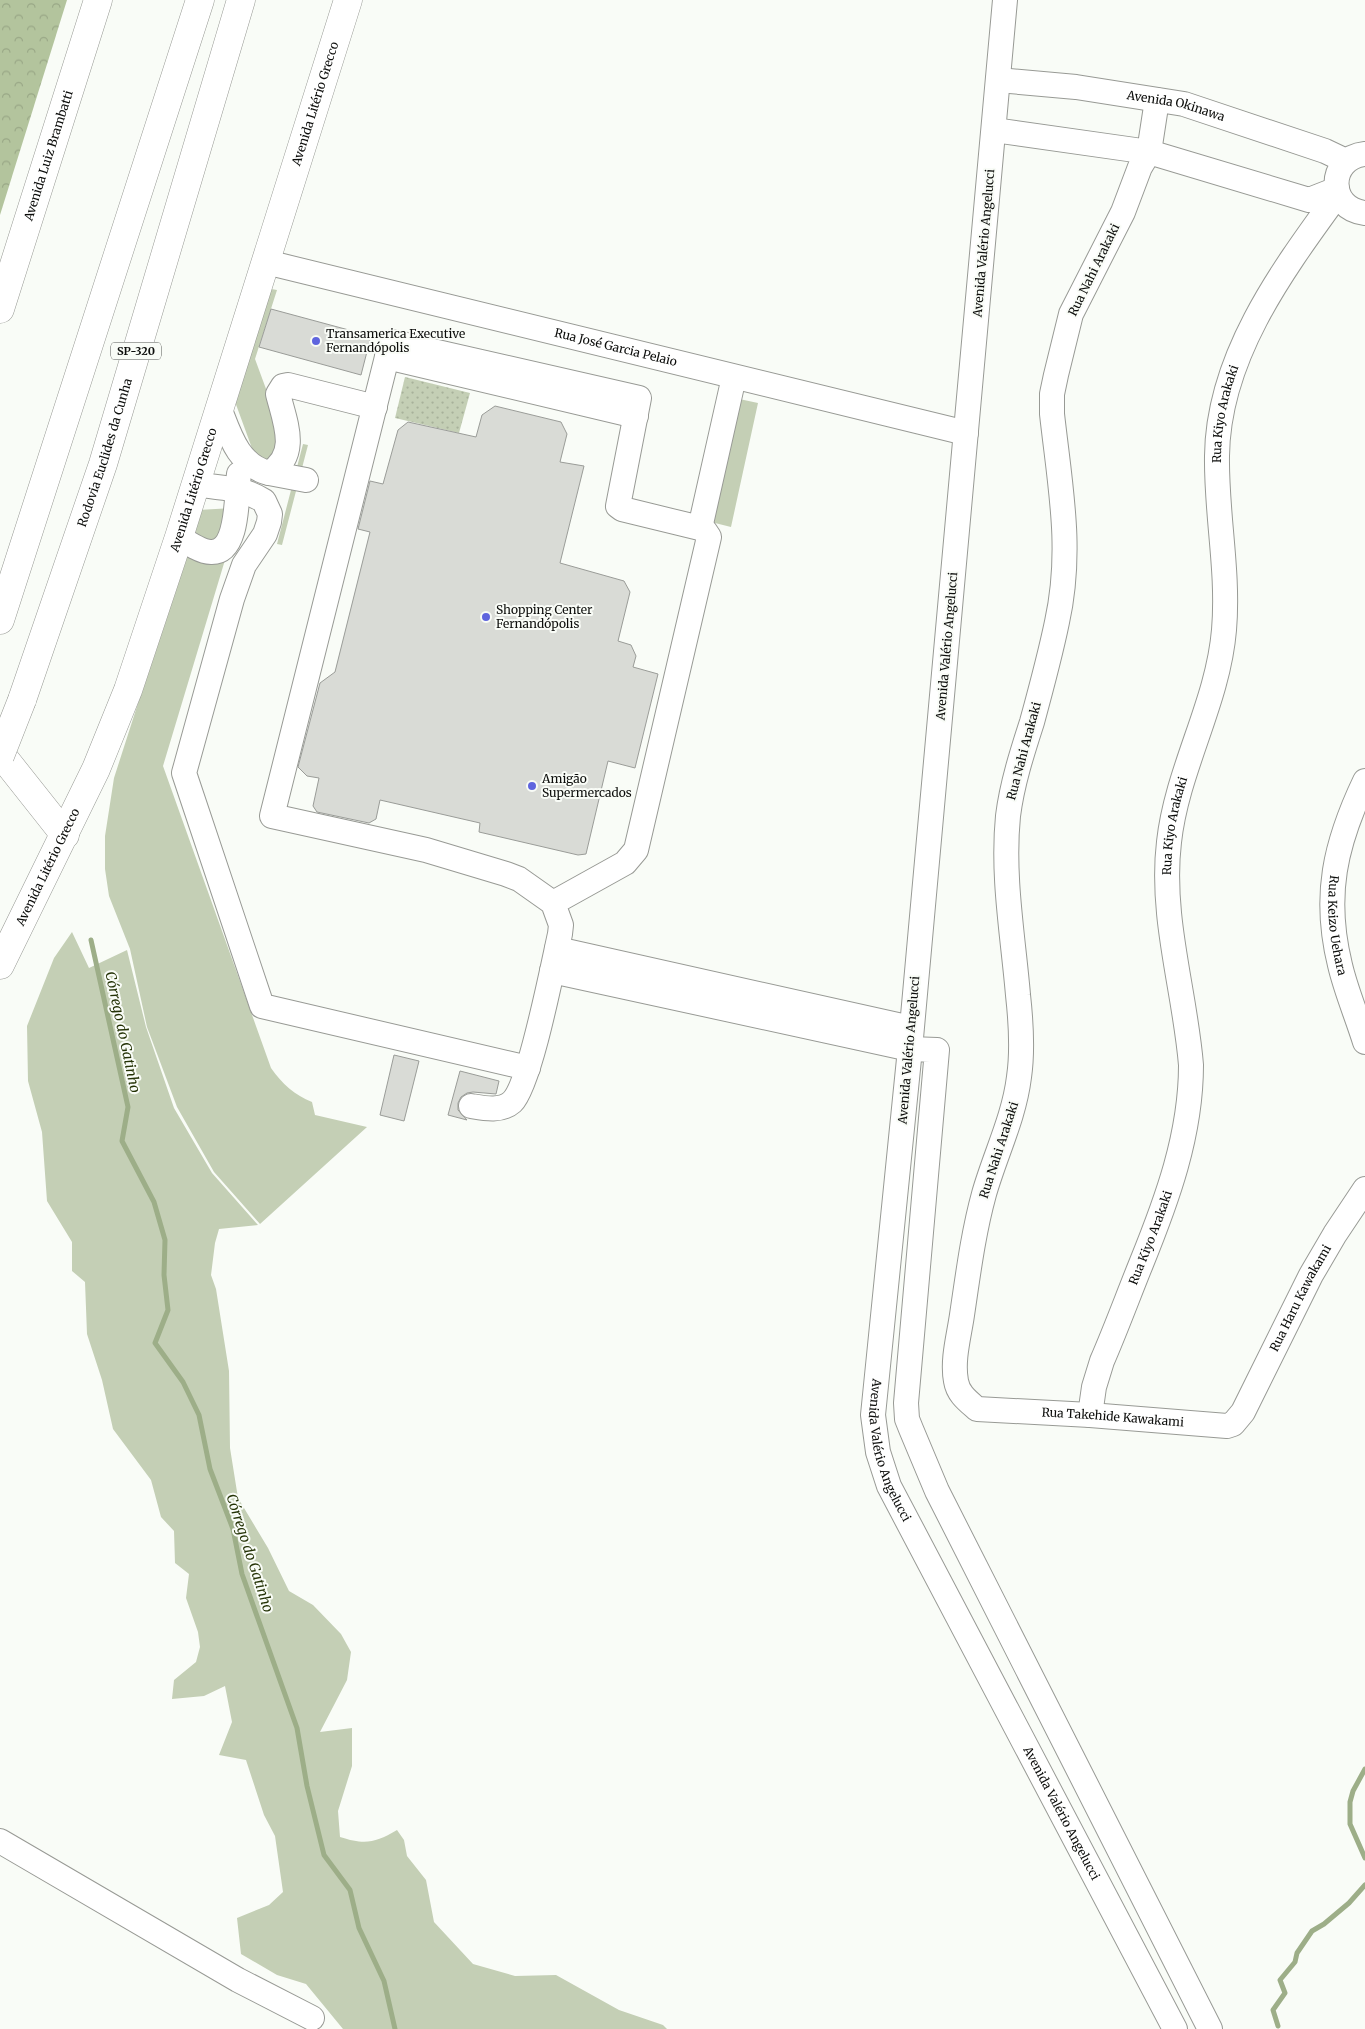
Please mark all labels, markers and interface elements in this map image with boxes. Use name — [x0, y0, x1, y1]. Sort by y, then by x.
street label: Avenida Litério Grecco — [288, 40, 341, 168]
street label: Avenida Okinawa — [1125, 87, 1227, 124]
street label: Avenida Luiz Brambatti — [20, 88, 76, 223]
street label: Avenida Valério Angelucci — [969, 168, 997, 319]
street label: Rua Nahi Arakaki — [1065, 221, 1122, 318]
street label: Rua José Garcia Pelaio — [553, 325, 679, 369]
place label: Transamerica Executive Fernandópolis — [326, 326, 465, 355]
marker: Transamerica Executive Fernandópolis — [310, 335, 322, 347]
road number: SP-320 — [111, 342, 161, 360]
street label: Rua Kiyo Arakaki — [1209, 363, 1241, 463]
street label: Rodovia Euclides da Cunha — [74, 376, 135, 529]
street label: Avenida Litério Grecco — [166, 426, 220, 555]
street label: Avenida Valério Angelucci — [932, 571, 960, 722]
place label: Shopping Center Fernandópolis — [496, 602, 593, 631]
marker: Shopping Center Fernandópolis — [480, 611, 492, 623]
street label: Rua Nahi Arakaki — [1003, 700, 1044, 802]
place label: Amigão Supermercados — [541, 771, 632, 800]
street label: Rua Kiyo Arakaki — [1159, 775, 1190, 875]
marker: Amigão Supermercados — [526, 780, 538, 792]
street label: Avenida Litério Grecco — [12, 806, 83, 929]
street label: Rua Keizo Uehara — [1325, 874, 1350, 978]
water label: Córrego do Gatinho — [101, 970, 145, 1094]
street label: Avenida Valério Angelucci — [894, 975, 922, 1126]
street label: Rua Nahi Arakaki — [976, 1099, 1021, 1200]
street label: Rua Kiyo Arakaki — [1125, 1188, 1175, 1287]
street label: Rua Haru Kawakami — [1266, 1242, 1334, 1354]
street label: Avenida Valério Angelucci — [866, 1377, 914, 1524]
street label: Rua Takehide Kawakami — [1041, 1404, 1185, 1430]
water label: Córrego do Gatinho — [222, 1491, 278, 1615]
street label: Avenida Valério Angelucci — [1020, 1743, 1103, 1882]

